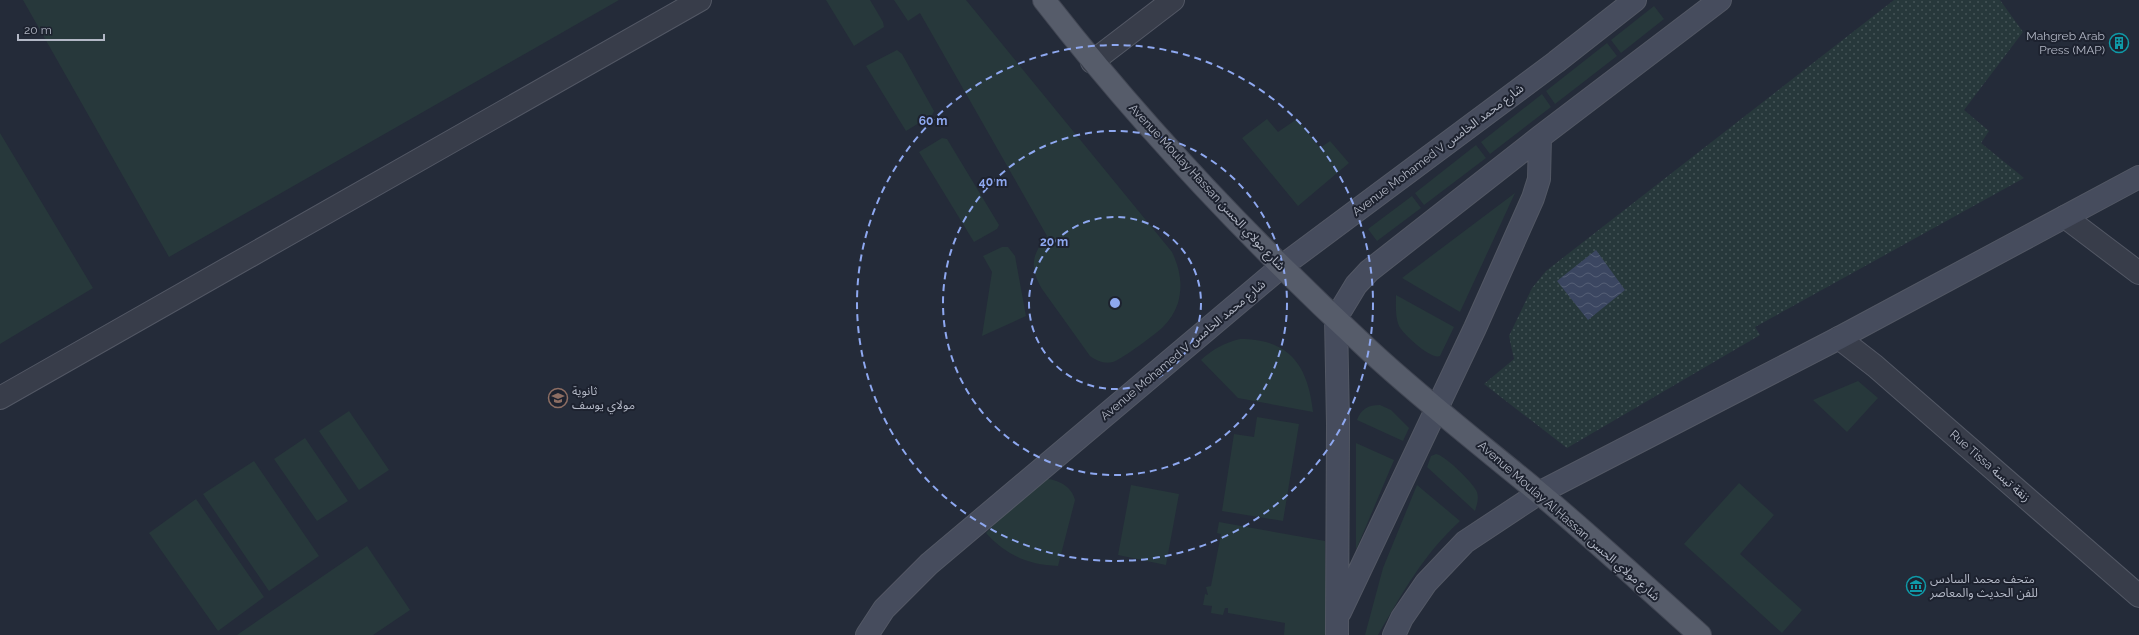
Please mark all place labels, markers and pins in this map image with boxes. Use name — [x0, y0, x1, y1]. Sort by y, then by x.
place label: Mahgreb Arab Press (MAP) — [2026, 29, 2105, 57]
building icon: Mahgreb Arab Press (MAP) — [2108, 32, 2130, 54]
centre of rings — [1108, 296, 1122, 310]
place label: ثانوية مولاي يوسف — [572, 384, 635, 415]
school or university icon: ثانوية مولاي يوسف — [547, 387, 569, 409]
place label: متحف محمد السادس للفن الحديث والمعاصر — [1929, 572, 2038, 600]
museum icon: متحف محمد السادس للفن الحديث والمعاصر — [1905, 575, 1927, 597]

